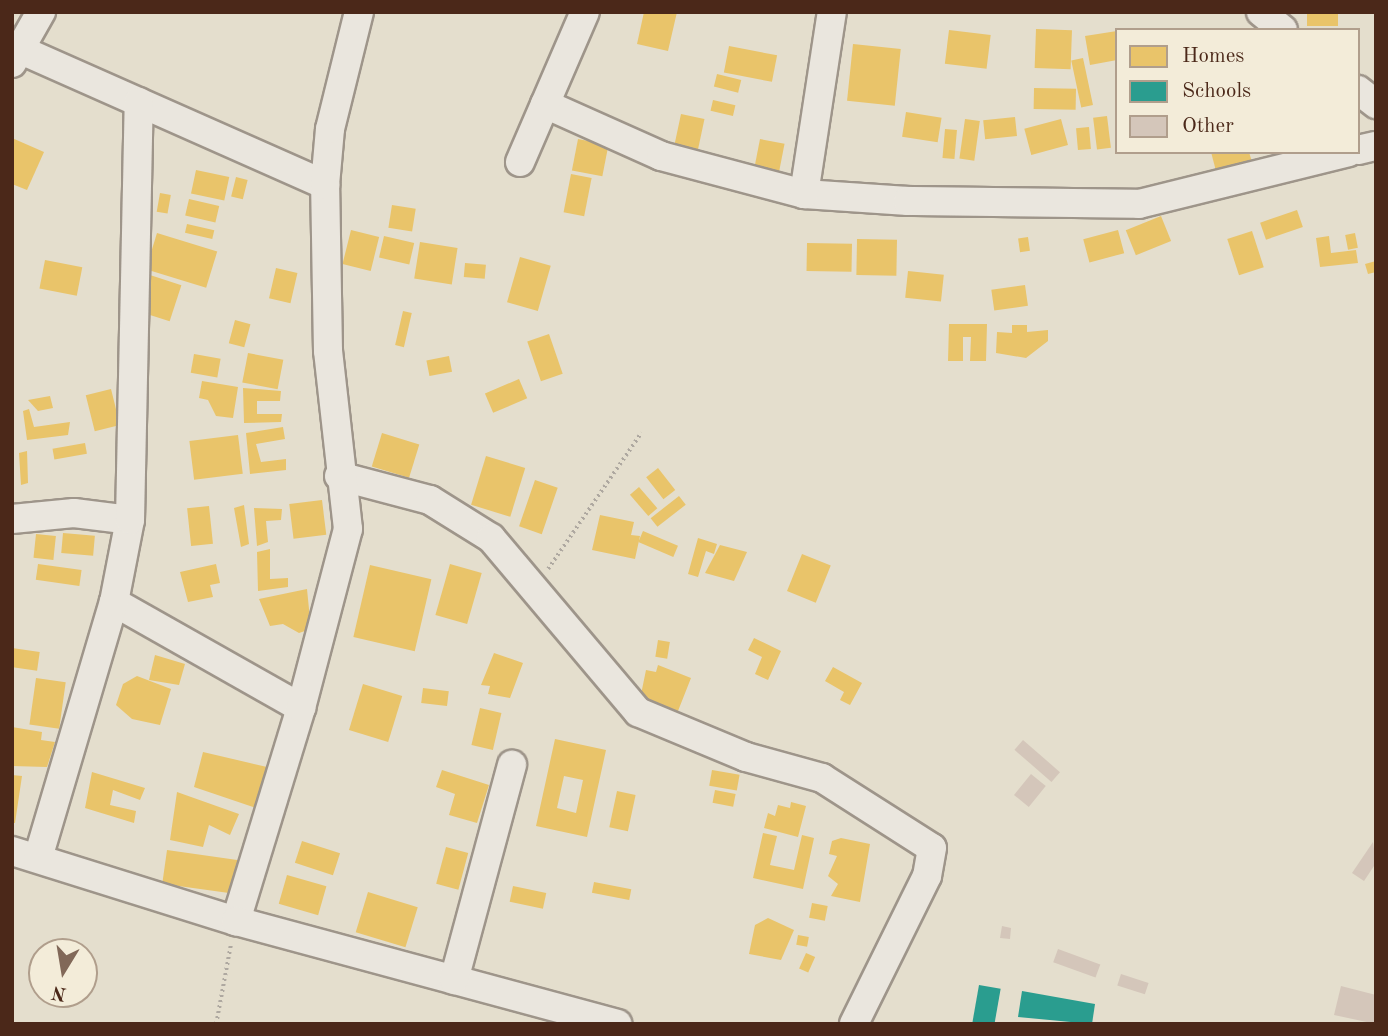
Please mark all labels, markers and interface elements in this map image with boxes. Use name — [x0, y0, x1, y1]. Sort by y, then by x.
legend — [1115, 28, 1360, 154]
text: Homes — [1182, 46, 1244, 67]
text: Schools — [1182, 81, 1251, 102]
text: Other — [1182, 116, 1234, 137]
north arrow — [28, 938, 98, 1008]
text: N — [50, 981, 68, 1003]

